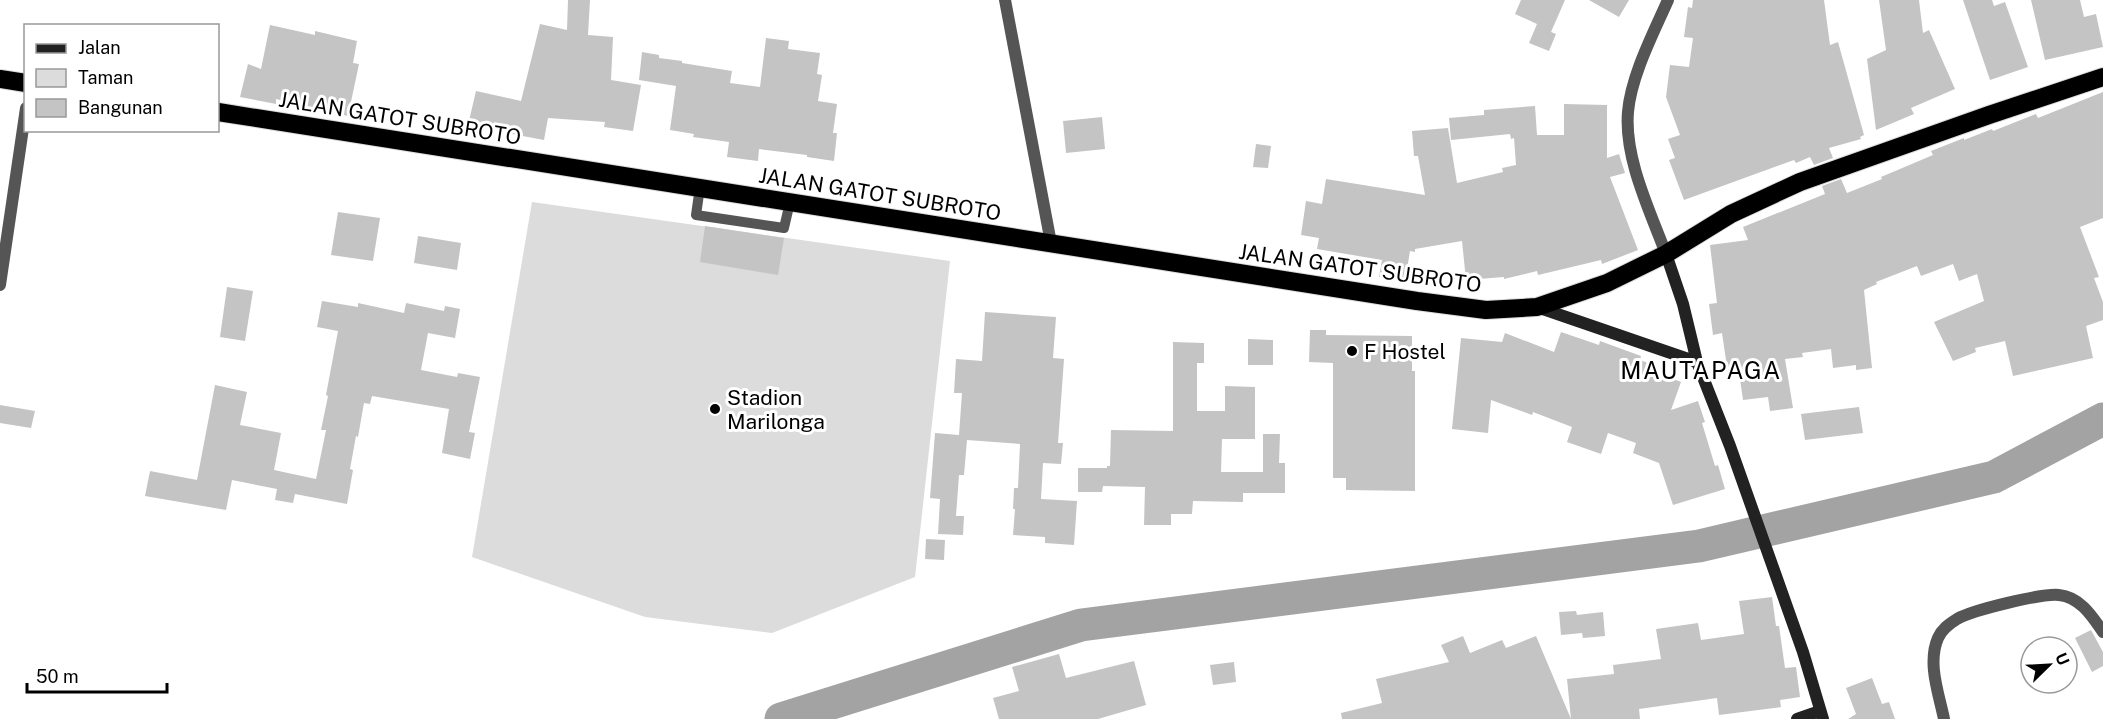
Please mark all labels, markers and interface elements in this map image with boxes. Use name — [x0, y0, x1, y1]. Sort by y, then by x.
legend — [24, 24, 219, 132]
text: Jalan — [78, 37, 121, 58]
text: Taman — [78, 67, 133, 88]
street label: JALAN GATOT SUBROTO — [277, 86, 523, 150]
text: Bangunan — [78, 97, 163, 118]
street label: JALAN GATOT SUBROTO — [757, 162, 1003, 226]
street label: JALAN GATOT SUBROTO — [1237, 239, 1483, 297]
place label: F Hostel — [1364, 339, 1446, 364]
marker: F Hostel — [1345, 344, 1359, 358]
district label: MAUTAPAGA — [1620, 356, 1782, 384]
place label: Stadion Marilonga — [727, 385, 825, 434]
marker: Stadion Marilonga — [708, 402, 722, 416]
north arrow — [2019, 635, 2079, 695]
text: U — [2051, 650, 2073, 668]
scale bar — [27, 656, 166, 694]
text: 50 m — [36, 666, 79, 687]

